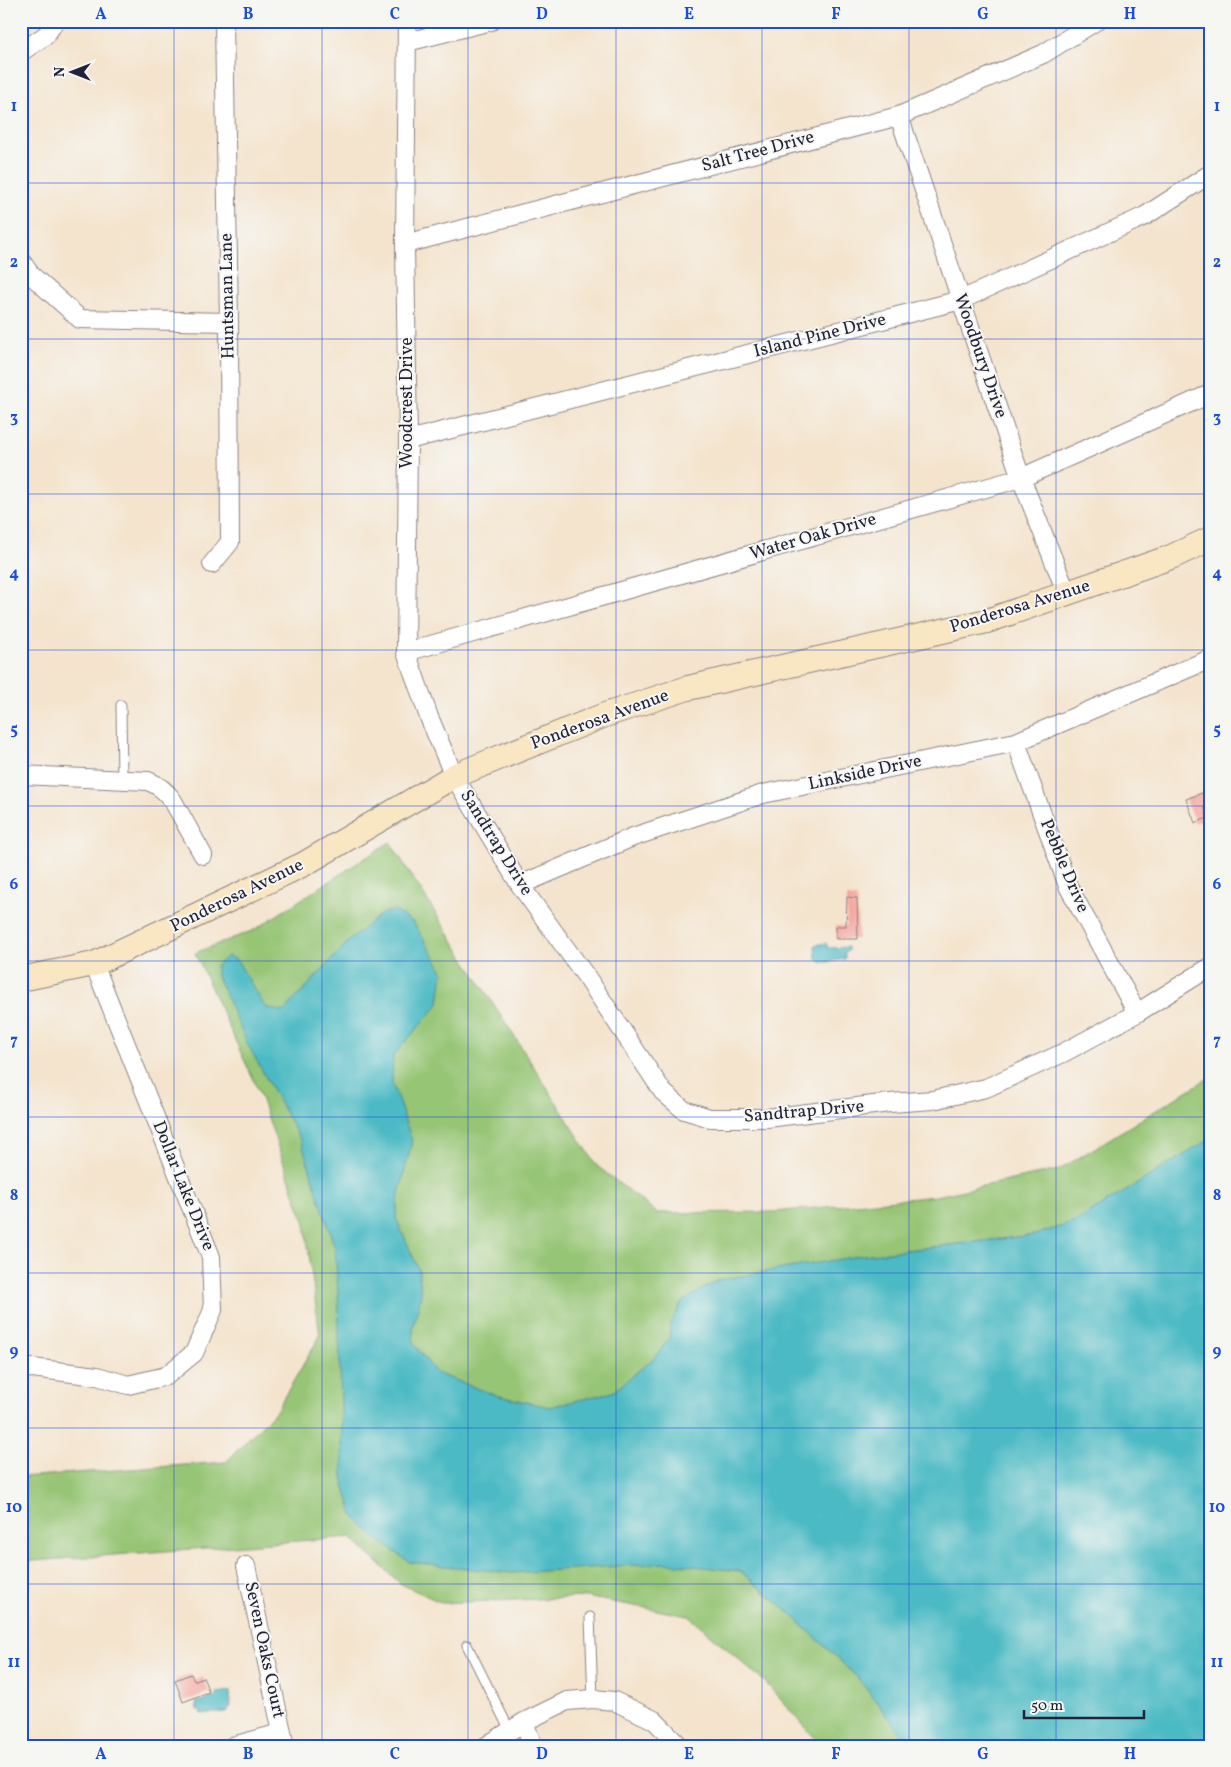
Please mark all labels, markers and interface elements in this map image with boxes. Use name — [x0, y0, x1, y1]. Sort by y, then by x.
text: A — [95, 4, 107, 26]
text: B — [243, 4, 254, 26]
text: C — [390, 4, 400, 26]
text: D — [536, 4, 548, 26]
text: E — [684, 4, 694, 26]
text: F — [831, 4, 841, 26]
text: G — [977, 4, 989, 26]
text: H — [1124, 4, 1136, 26]
north arrow — [48, 48, 98, 98]
text: N — [51, 67, 70, 77]
text: 1 — [11, 96, 17, 118]
text: 1 — [1214, 96, 1220, 118]
street label: Salt Tree Drive — [699, 125, 817, 179]
street label: Huntsman Lane — [214, 233, 242, 359]
text: 2 — [10, 252, 18, 274]
text: 2 — [1213, 252, 1221, 274]
street label: Woodbury Drive — [947, 290, 1013, 422]
street label: Island Pine Drive — [751, 307, 889, 365]
street label: Woodcrest Drive — [395, 337, 420, 469]
text: 3 — [10, 407, 18, 429]
text: 3 — [1213, 407, 1221, 429]
street label: Water Oak Drive — [747, 507, 879, 567]
text: 4 — [9, 563, 19, 585]
text: 4 — [1212, 563, 1222, 585]
street label: Ponderosa Avenue — [947, 574, 1093, 640]
street label: Ponderosa Avenue — [527, 683, 673, 757]
text: 5 — [10, 719, 18, 741]
text: 5 — [1213, 719, 1221, 741]
street label: Linkside Drive — [806, 749, 924, 797]
street label: Sandtrap Drive — [453, 785, 539, 901]
street label: Pebble Drive — [1033, 815, 1095, 917]
street label: Ponderosa Avenue — [166, 853, 308, 939]
text: 6 — [10, 874, 19, 896]
text: 6 — [1213, 874, 1222, 896]
text: 7 — [10, 1030, 18, 1052]
text: 7 — [1213, 1030, 1221, 1052]
street label: Sandtrap Drive — [743, 1094, 865, 1130]
street label: Dollar Lake Drive — [146, 1117, 220, 1255]
text: 8 — [10, 1185, 18, 1207]
text: 8 — [1213, 1185, 1221, 1207]
text: 9 — [10, 1341, 19, 1363]
text: 9 — [1213, 1341, 1222, 1363]
text: 10 — [6, 1497, 22, 1519]
text: 10 — [1209, 1497, 1225, 1519]
street label: Seven Oaks Court — [237, 1579, 291, 1721]
text: 11 — [8, 1652, 20, 1674]
text: 11 — [1211, 1652, 1223, 1674]
scale bar — [1024, 1687, 1144, 1719]
text: 50 m — [1031, 1696, 1063, 1717]
text: A — [95, 1744, 107, 1766]
text: B — [243, 1744, 254, 1766]
text: C — [390, 1744, 400, 1766]
text: D — [536, 1744, 548, 1766]
text: E — [684, 1744, 694, 1766]
text: F — [831, 1744, 841, 1766]
text: G — [977, 1744, 989, 1766]
text: H — [1124, 1744, 1136, 1766]

